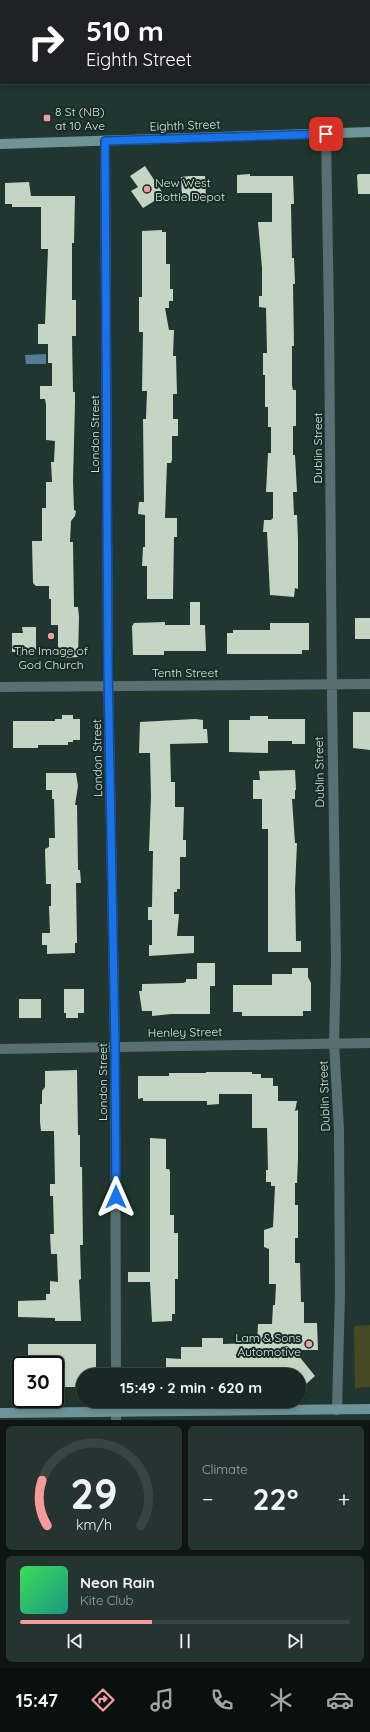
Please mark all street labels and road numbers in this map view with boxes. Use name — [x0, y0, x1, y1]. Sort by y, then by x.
street label: Eighth Street — [149, 116, 221, 134]
street label: London Street — [87, 395, 102, 473]
street label: Dublin Street — [310, 412, 325, 484]
street label: Tenth Street — [152, 665, 218, 680]
street label: London Street — [89, 719, 105, 797]
street label: Dublin Street — [311, 736, 327, 808]
street label: Henley Street — [148, 1024, 222, 1040]
street label: London Street — [95, 1043, 110, 1121]
street label: Dublin Street — [315, 1060, 333, 1132]

